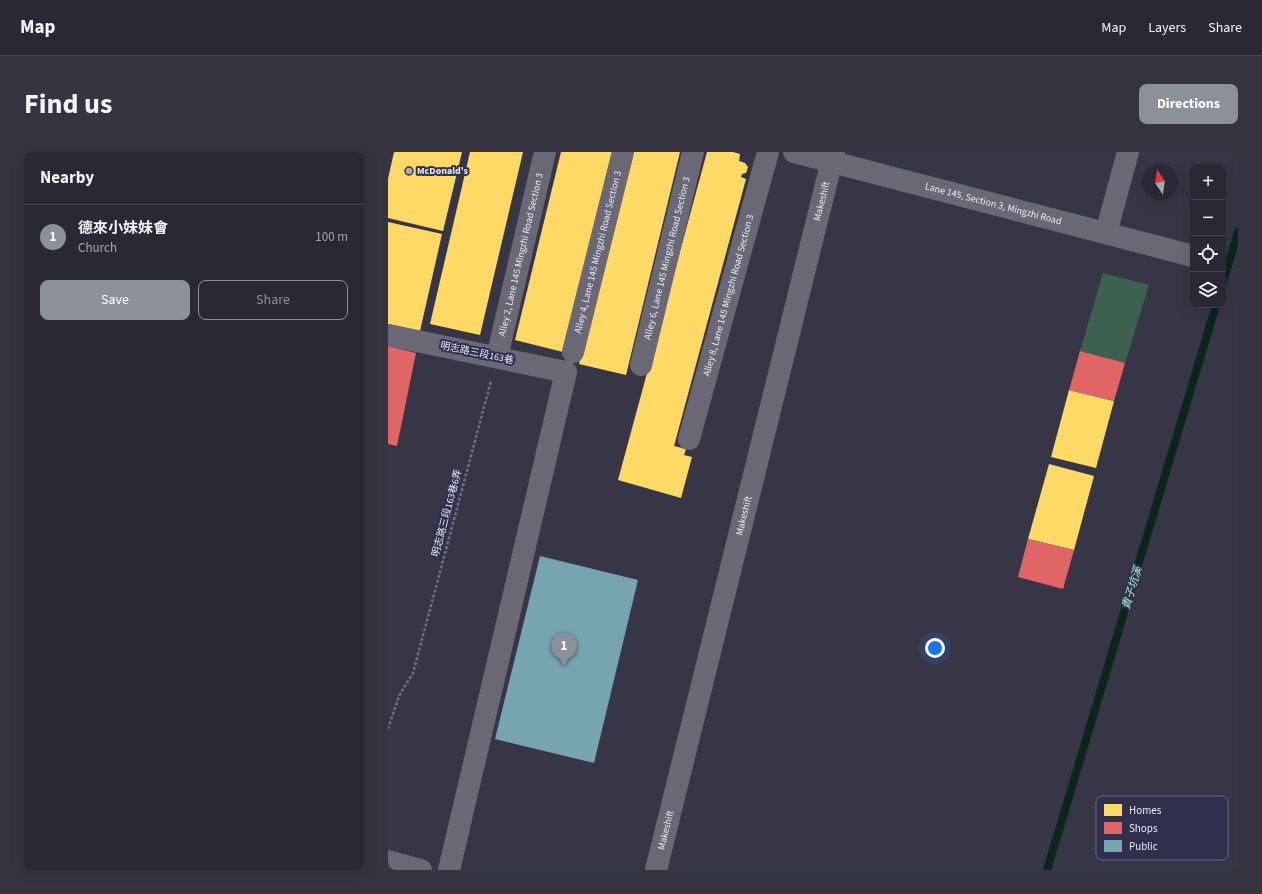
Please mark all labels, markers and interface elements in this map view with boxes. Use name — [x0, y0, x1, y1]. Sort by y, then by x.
text: Map — [20, 14, 55, 41]
text: Map — [1101, 18, 1126, 38]
text: Layers — [1148, 18, 1186, 38]
text: Share — [1208, 18, 1242, 38]
text: Find us — [24, 84, 112, 124]
button: Directions — [1139, 84, 1238, 124]
place label: McDonald's — [417, 164, 469, 178]
north arrow — [1142, 164, 1178, 200]
map controls — [1190, 164, 1226, 308]
button: + — [1190, 164, 1226, 200]
text: Nearby — [40, 166, 94, 190]
marker: McDonald's — [404, 166, 414, 176]
street label: Alley 4, Lane 145 Mingzhi Road Section 3 — [571, 169, 625, 335]
street label: Alley 2, Lane 145 Mingzhi Road Section 3 — [495, 172, 547, 338]
street label: Alley 6, Lane 145 Mingzhi Road Section 3 — [640, 175, 694, 341]
street label: Lane 145, Section 3, Mingzhi Road — [924, 179, 1063, 228]
street label: Makeshift — [810, 180, 833, 222]
button: − — [1190, 200, 1226, 236]
street label: Alley 8, Lane 145 Mingzhi Road Section 3 — [700, 213, 758, 378]
text: 德來小妹妹會 — [78, 218, 168, 239]
text: 1 — [50, 228, 56, 246]
text: 100 m — [315, 228, 348, 246]
button: locate — [1190, 236, 1226, 272]
text: Church — [78, 239, 117, 257]
button: layers — [1190, 272, 1226, 308]
button: Save — [40, 280, 190, 320]
button: Share — [198, 280, 348, 320]
street label: 明志路三段163巷 — [439, 338, 515, 368]
street label: 明志路三段163巷6弄 — [429, 468, 465, 558]
street label: Makeshift — [732, 495, 755, 537]
water label: 貴子坑溪 — [1118, 563, 1146, 611]
pin: 1 — [551, 633, 577, 666]
your location — [925, 638, 945, 658]
legend — [1096, 796, 1228, 860]
text: Homes — [1129, 803, 1162, 818]
street label: Makeshift — [654, 809, 678, 851]
text: Shops — [1129, 821, 1158, 836]
text: Public — [1129, 839, 1158, 854]

